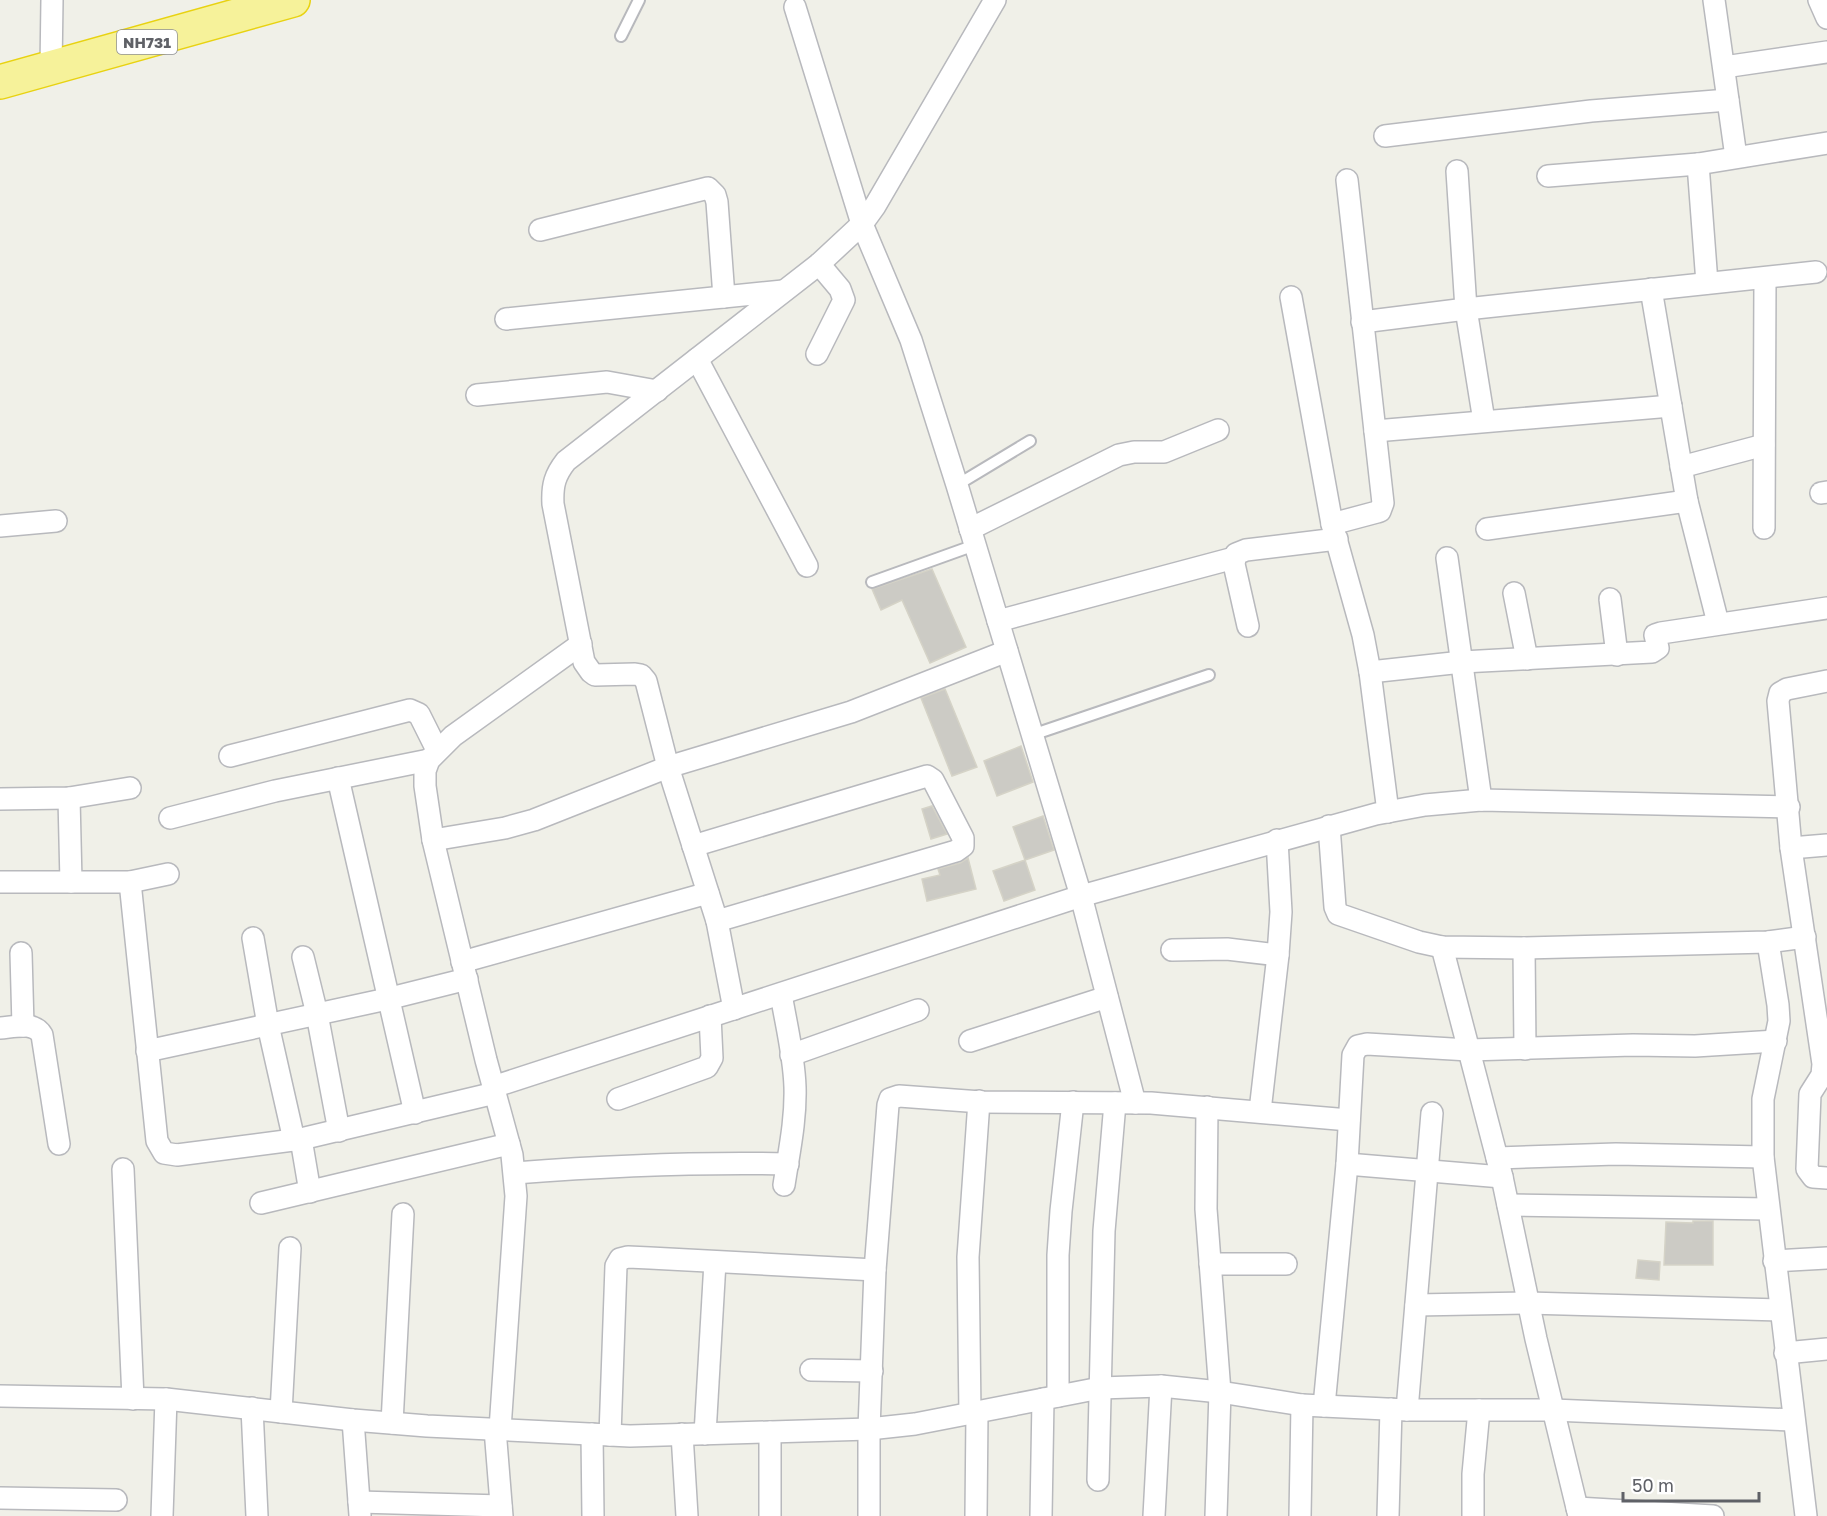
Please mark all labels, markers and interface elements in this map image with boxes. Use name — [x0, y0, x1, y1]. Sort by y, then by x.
road number: NH731 — [117, 30, 177, 54]
scale bar — [1623, 1465, 1760, 1503]
text: 50 m — [1632, 1474, 1674, 1496]

